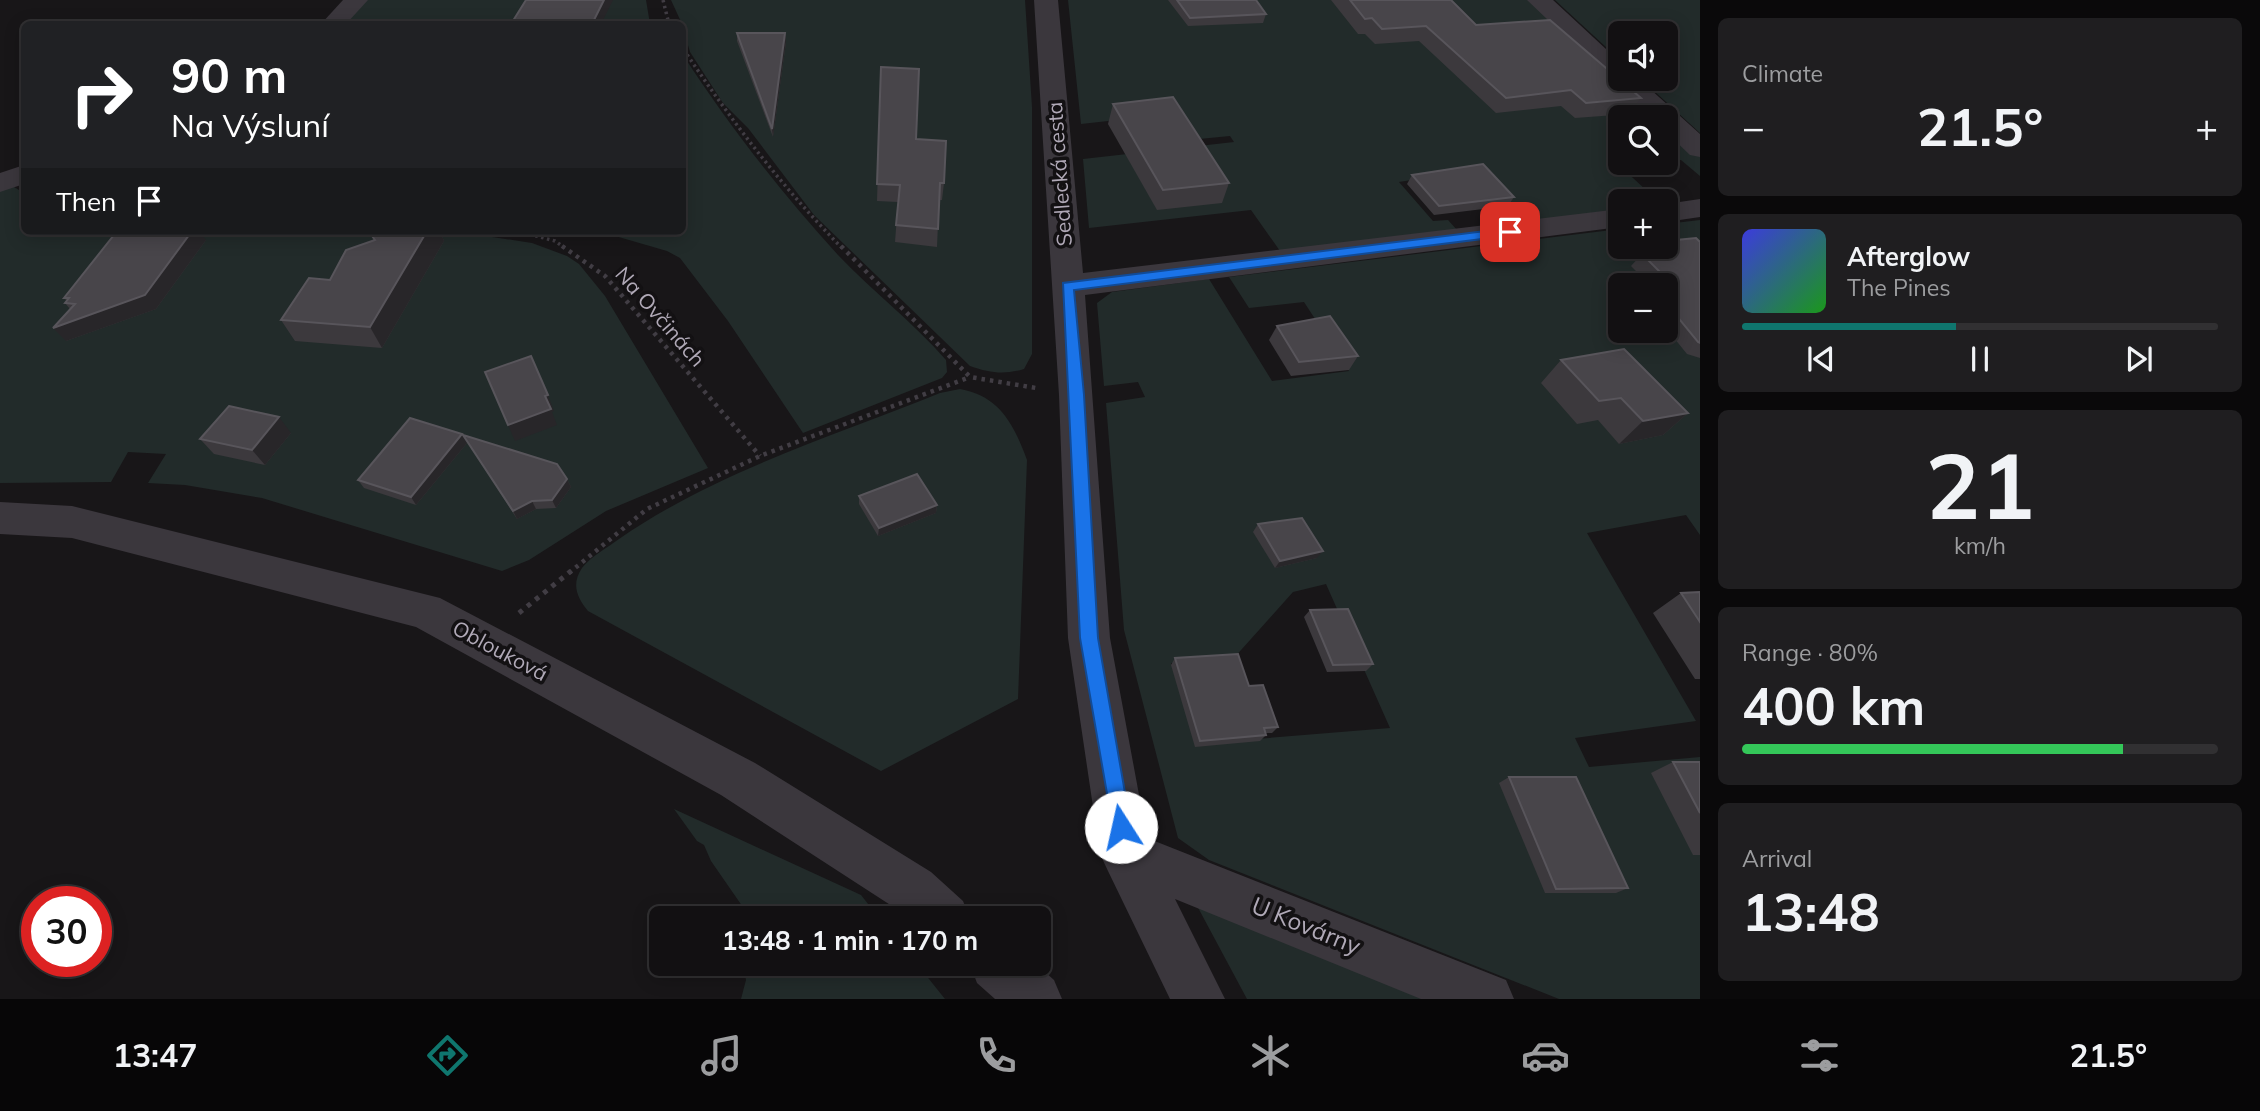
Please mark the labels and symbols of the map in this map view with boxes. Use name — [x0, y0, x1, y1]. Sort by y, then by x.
street label: Sedlecká cesta — [1041, 101, 1077, 247]
pin — [1480, 202, 1540, 262]
street label: Na Ovčinách — [610, 261, 711, 372]
street label: Oblouková — [448, 614, 553, 686]
position arrow — [1084, 790, 1158, 864]
speed limit sign: 30 — [21, 886, 112, 977]
street label: U Kovárny — [1248, 890, 1365, 961]

